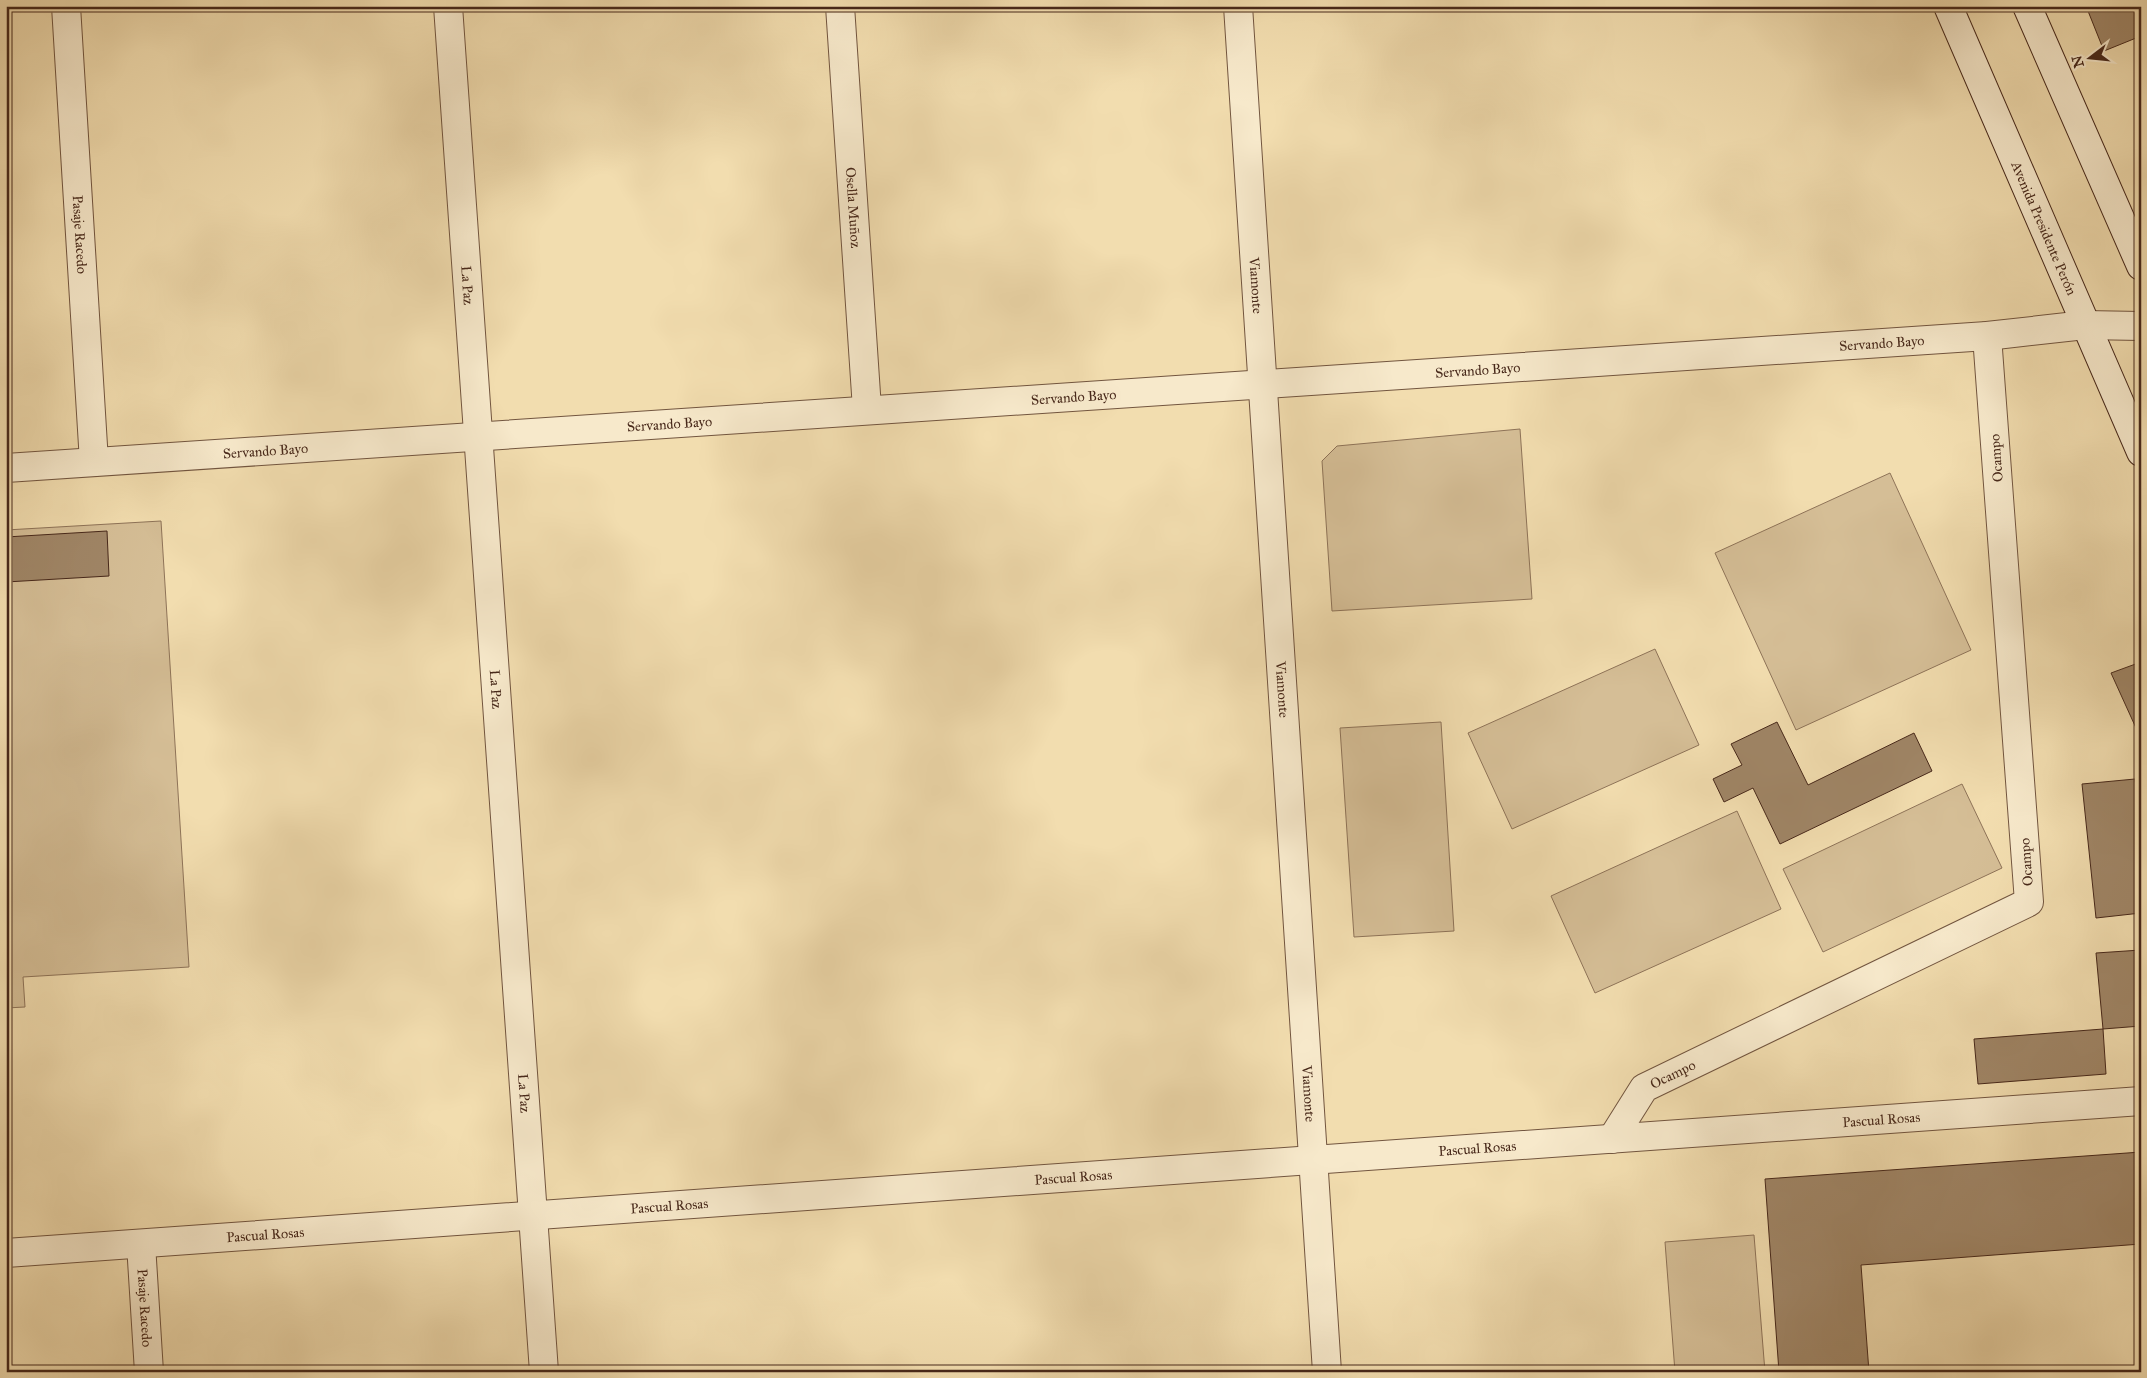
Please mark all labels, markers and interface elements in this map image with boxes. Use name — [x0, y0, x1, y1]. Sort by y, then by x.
north arrow — [2064, 32, 2114, 82]
text: N — [2068, 53, 2088, 69]
street label: Avenida Presidente Perón — [2007, 158, 2080, 298]
street label: Osella Muñoz — [842, 167, 864, 249]
street label: Pasaje Racedo — [69, 195, 90, 274]
street label: Viamonte — [1245, 256, 1266, 314]
street label: La Paz — [457, 265, 477, 306]
street label: Servando Bayo — [1839, 332, 1925, 355]
street label: Servando Bayo — [1435, 359, 1521, 382]
street label: Servando Bayo — [1031, 386, 1117, 409]
street label: Servando Bayo — [626, 413, 713, 436]
street label: Ocampo — [1986, 433, 2007, 483]
street label: Servando Bayo — [222, 440, 309, 463]
street label: Viamonte — [1272, 660, 1292, 719]
street label: La Paz — [486, 669, 505, 710]
street label: Ocampo — [2016, 837, 2037, 887]
street label: Ocampo — [1647, 1056, 1698, 1093]
street label: Viamonte — [1298, 1064, 1319, 1123]
street label: La Paz — [514, 1073, 534, 1114]
street label: Pascual Rosas — [1842, 1109, 1921, 1131]
street label: Pascual Rosas — [1438, 1138, 1517, 1160]
street label: Pascual Rosas — [1034, 1166, 1113, 1189]
street label: Pascual Rosas — [630, 1195, 709, 1218]
street label: Pascual Rosas — [226, 1224, 305, 1246]
street label: Pasaje Racedo — [134, 1268, 155, 1348]

